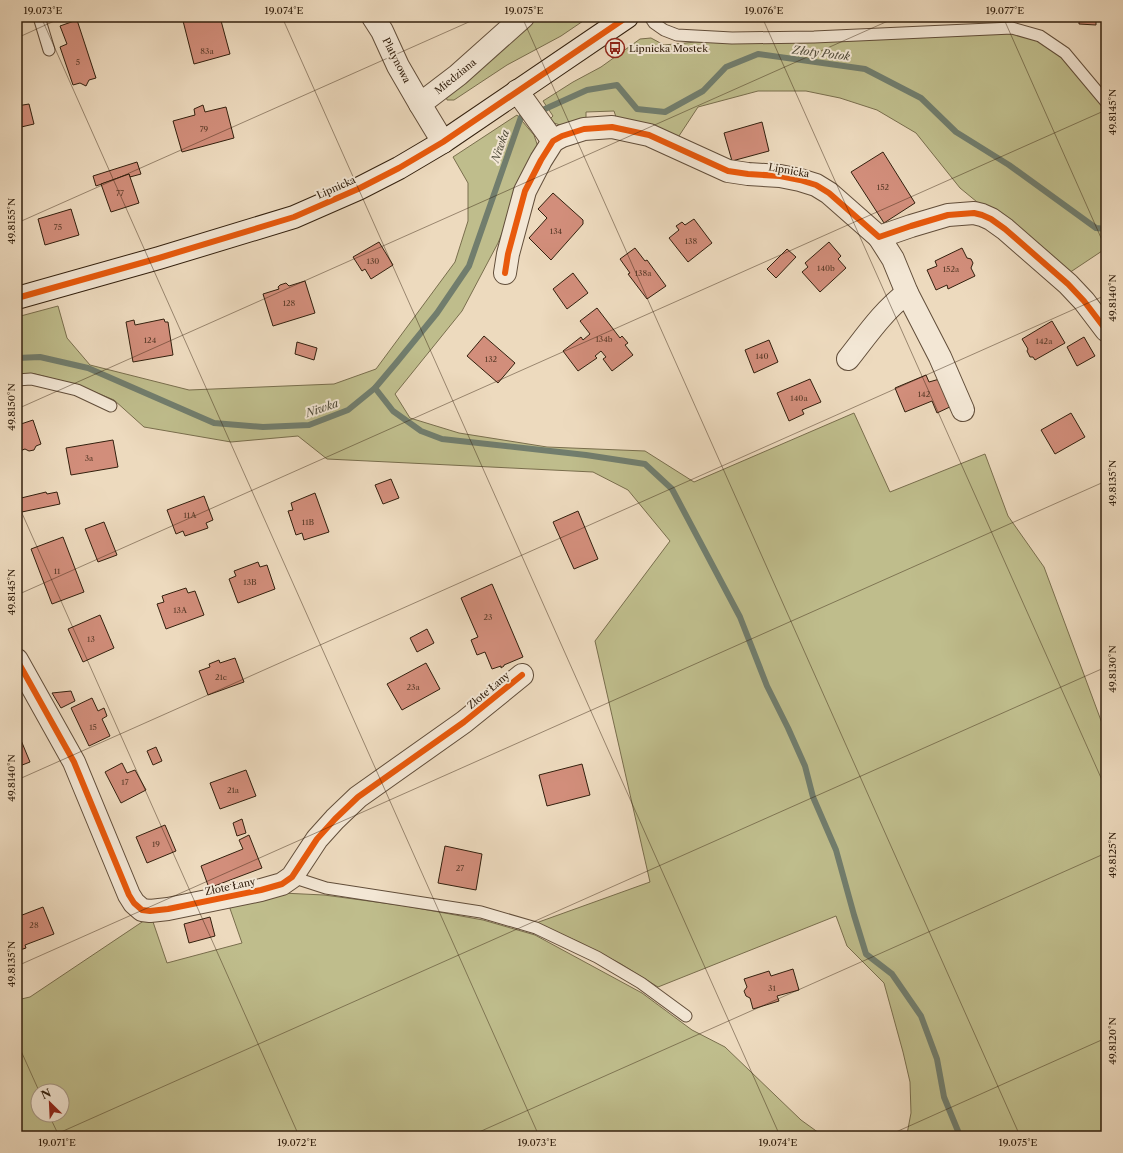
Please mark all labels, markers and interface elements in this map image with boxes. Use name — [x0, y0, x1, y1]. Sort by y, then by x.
text: 19.073°E — [23, 4, 63, 17]
text: 19.074°E — [265, 4, 304, 17]
text: 19.075°E — [505, 4, 544, 17]
text: 19.076°E — [744, 4, 784, 17]
text: 19.077°E — [986, 4, 1024, 17]
street label: Platynowa — [380, 35, 414, 86]
bus stop icon: Lipnicka Mostek — [604, 37, 626, 59]
place label: Lipnicka Mostek — [629, 42, 709, 55]
water label: Złoty Potok — [790, 42, 851, 64]
house number: 83a — [200, 46, 214, 56]
street label: Miedziana — [432, 55, 479, 97]
house number: 5 — [76, 57, 80, 67]
text: 49.8145°N — [1106, 89, 1119, 135]
house number: 79 — [200, 124, 209, 134]
water label: Niwka — [488, 127, 512, 165]
street label: Lipnicka — [768, 161, 811, 181]
street label: Lipnicka — [315, 173, 358, 202]
house number: 152 — [877, 182, 890, 192]
house number: 77 — [116, 188, 124, 198]
text: 49.8155°N — [5, 198, 18, 244]
house number: 75 — [54, 222, 62, 232]
house number: 134 — [550, 226, 563, 236]
house number: 138 — [685, 236, 698, 246]
house number: 130 — [367, 256, 379, 266]
house number: 140b — [817, 263, 835, 273]
house number: 152a — [943, 264, 960, 274]
house number: 138a — [635, 268, 652, 278]
text: 49.8140°N — [1106, 274, 1119, 322]
house number: 128 — [283, 298, 296, 308]
house number: 134b — [595, 334, 613, 344]
house number: 124 — [144, 335, 157, 345]
house number: 142a — [1036, 336, 1053, 346]
house number: 140 — [755, 351, 769, 361]
house number: 132 — [485, 354, 498, 364]
text: 49.8150°N — [5, 383, 18, 431]
house number: 142 — [918, 389, 931, 399]
house number: 140a — [790, 393, 808, 403]
water label: Niwka — [303, 396, 341, 420]
house number: 3a — [85, 453, 94, 463]
text: 49.8135°N — [1106, 460, 1119, 506]
house number: 11A — [183, 510, 198, 520]
house number: 11B — [302, 517, 315, 527]
house number: 11 — [54, 566, 61, 576]
text: 49.8145°N — [5, 569, 18, 615]
house number: 13B — [243, 577, 257, 587]
house number: 13A — [173, 605, 188, 615]
house number: 23 — [483, 612, 493, 622]
house number: 13 — [87, 634, 95, 644]
text: 49.8130°N — [1106, 645, 1119, 693]
street label: Złote Łany — [465, 669, 512, 712]
house number: 21c — [215, 672, 227, 682]
house number: 23a — [406, 682, 420, 692]
house number: 15 — [89, 722, 97, 732]
text: 49.8140°N — [5, 754, 18, 802]
house number: 17 — [121, 777, 129, 787]
house number: 21a — [227, 785, 240, 795]
text: 49.8125°N — [1106, 832, 1119, 878]
house number: 19 — [152, 839, 160, 849]
house number: 27 — [456, 863, 464, 873]
street label: Złote Łany — [204, 875, 257, 898]
house number: 28 — [29, 920, 39, 930]
text: 49.8135°N — [5, 941, 18, 987]
house number: 31 — [768, 983, 777, 993]
text: 49.8120°N — [1106, 1017, 1119, 1065]
north arrow — [30, 1083, 70, 1123]
text: N — [39, 1085, 54, 1102]
text: 19.071°E — [38, 1136, 76, 1149]
text: 19.072°E — [277, 1136, 317, 1149]
text: 19.073°E — [517, 1136, 557, 1149]
text: 19.074°E — [759, 1136, 798, 1149]
text: 19.075°E — [999, 1136, 1038, 1149]

